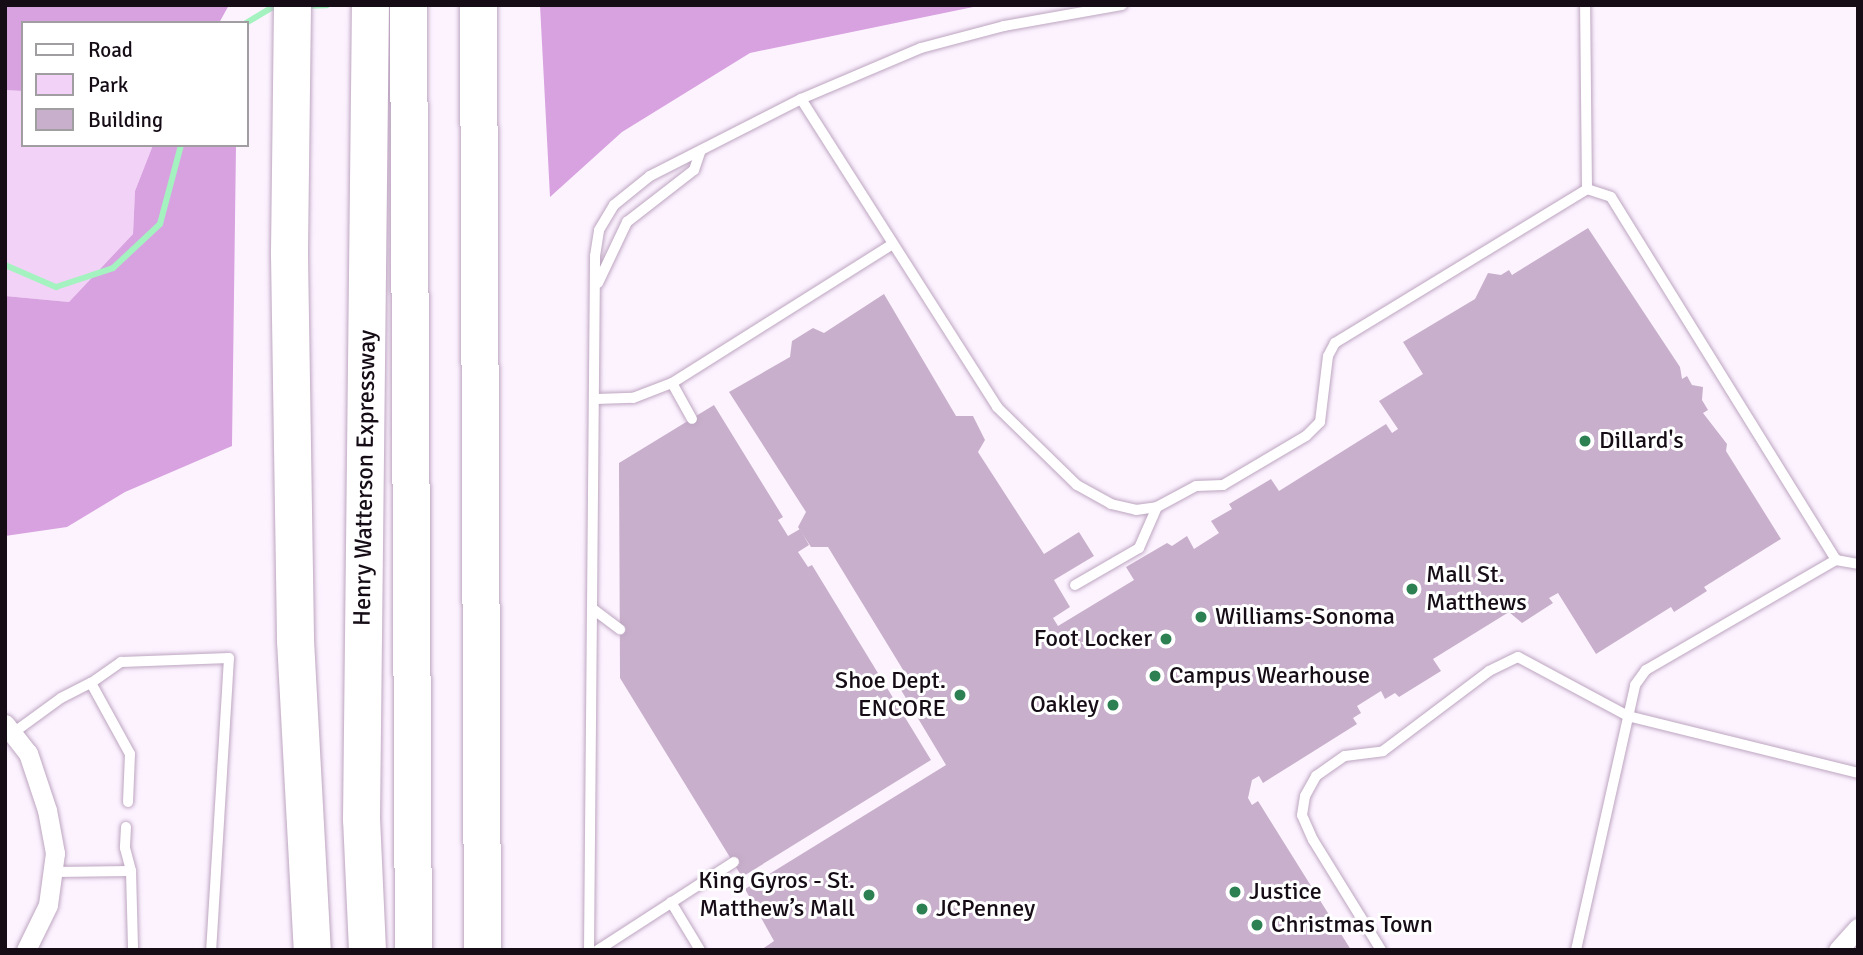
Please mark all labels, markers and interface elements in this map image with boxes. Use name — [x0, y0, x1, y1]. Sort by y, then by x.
legend — [21, 21, 248, 147]
text: Road — [88, 37, 133, 63]
text: Park — [88, 72, 128, 98]
text: Building — [88, 107, 163, 133]
street label: Henry Watterson Expressway — [348, 330, 382, 626]
place label: Dillard's — [1599, 427, 1684, 455]
marker: Dillard's — [1577, 433, 1593, 449]
place label: Mall St. Matthews — [1426, 561, 1527, 617]
marker: Mall St. Matthews — [1404, 581, 1420, 597]
place label: Williams-Sonoma — [1215, 603, 1395, 631]
marker: Williams-Sonoma — [1193, 609, 1209, 625]
place label: Foot Locker — [1034, 625, 1152, 653]
marker: Foot Locker — [1158, 631, 1174, 647]
place label: Campus Wearhouse — [1169, 662, 1370, 690]
place label: Shoe Dept. ENCORE — [835, 667, 946, 723]
marker: Campus Wearhouse — [1147, 668, 1163, 684]
marker: Shoe Dept. ENCORE — [952, 687, 968, 703]
place label: Oakley — [1030, 691, 1099, 719]
marker: Oakley — [1105, 697, 1121, 713]
place label: King Gyros - St. Matthew’s Mall — [698, 867, 855, 923]
place label: Justice — [1249, 878, 1322, 906]
marker: Justice — [1227, 884, 1243, 900]
marker: King Gyros - St. Matthew’s Mall — [861, 887, 877, 903]
place label: JCPenney — [936, 895, 1035, 923]
marker: JCPenney — [914, 901, 930, 917]
place label: Christmas Town — [1271, 911, 1433, 939]
marker: Christmas Town — [1249, 917, 1265, 933]

